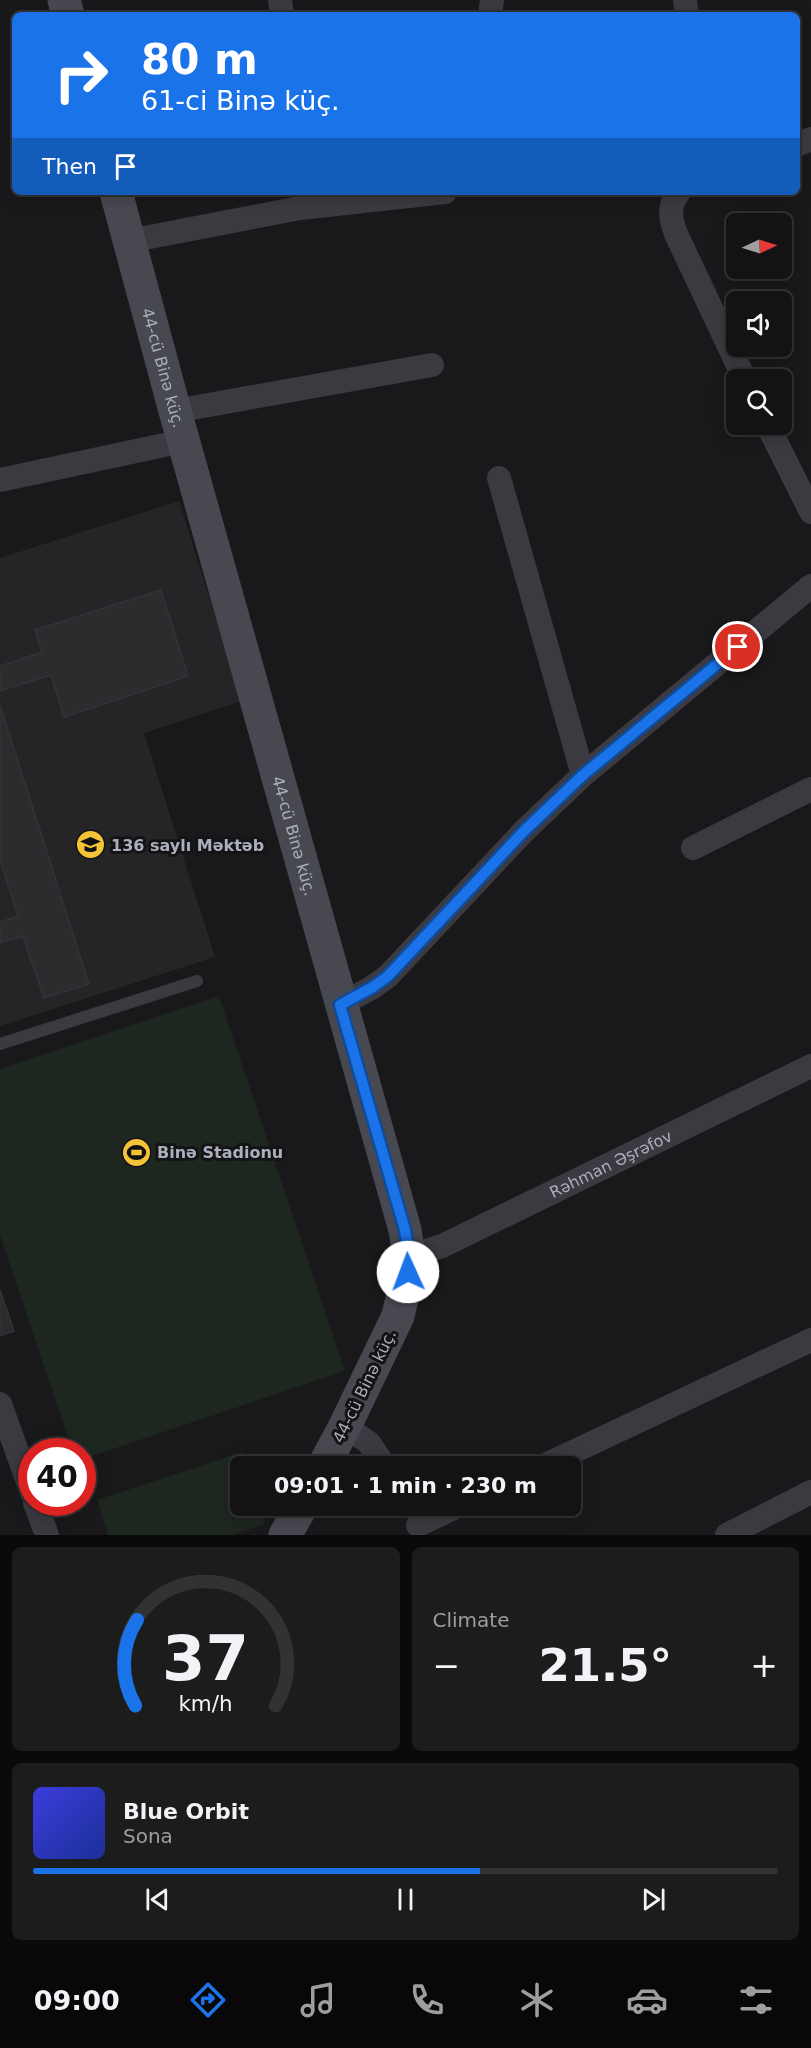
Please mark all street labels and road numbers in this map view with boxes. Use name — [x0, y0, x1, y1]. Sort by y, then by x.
street label: 44-cü Binə küç. — [138, 306, 188, 430]
street label: 44-cü Binə küç. — [268, 774, 320, 898]
street label: Rəhman Əşrəfov — [546, 1126, 675, 1202]
street label: 44-cü Binə küç. — [329, 1327, 400, 1446]

